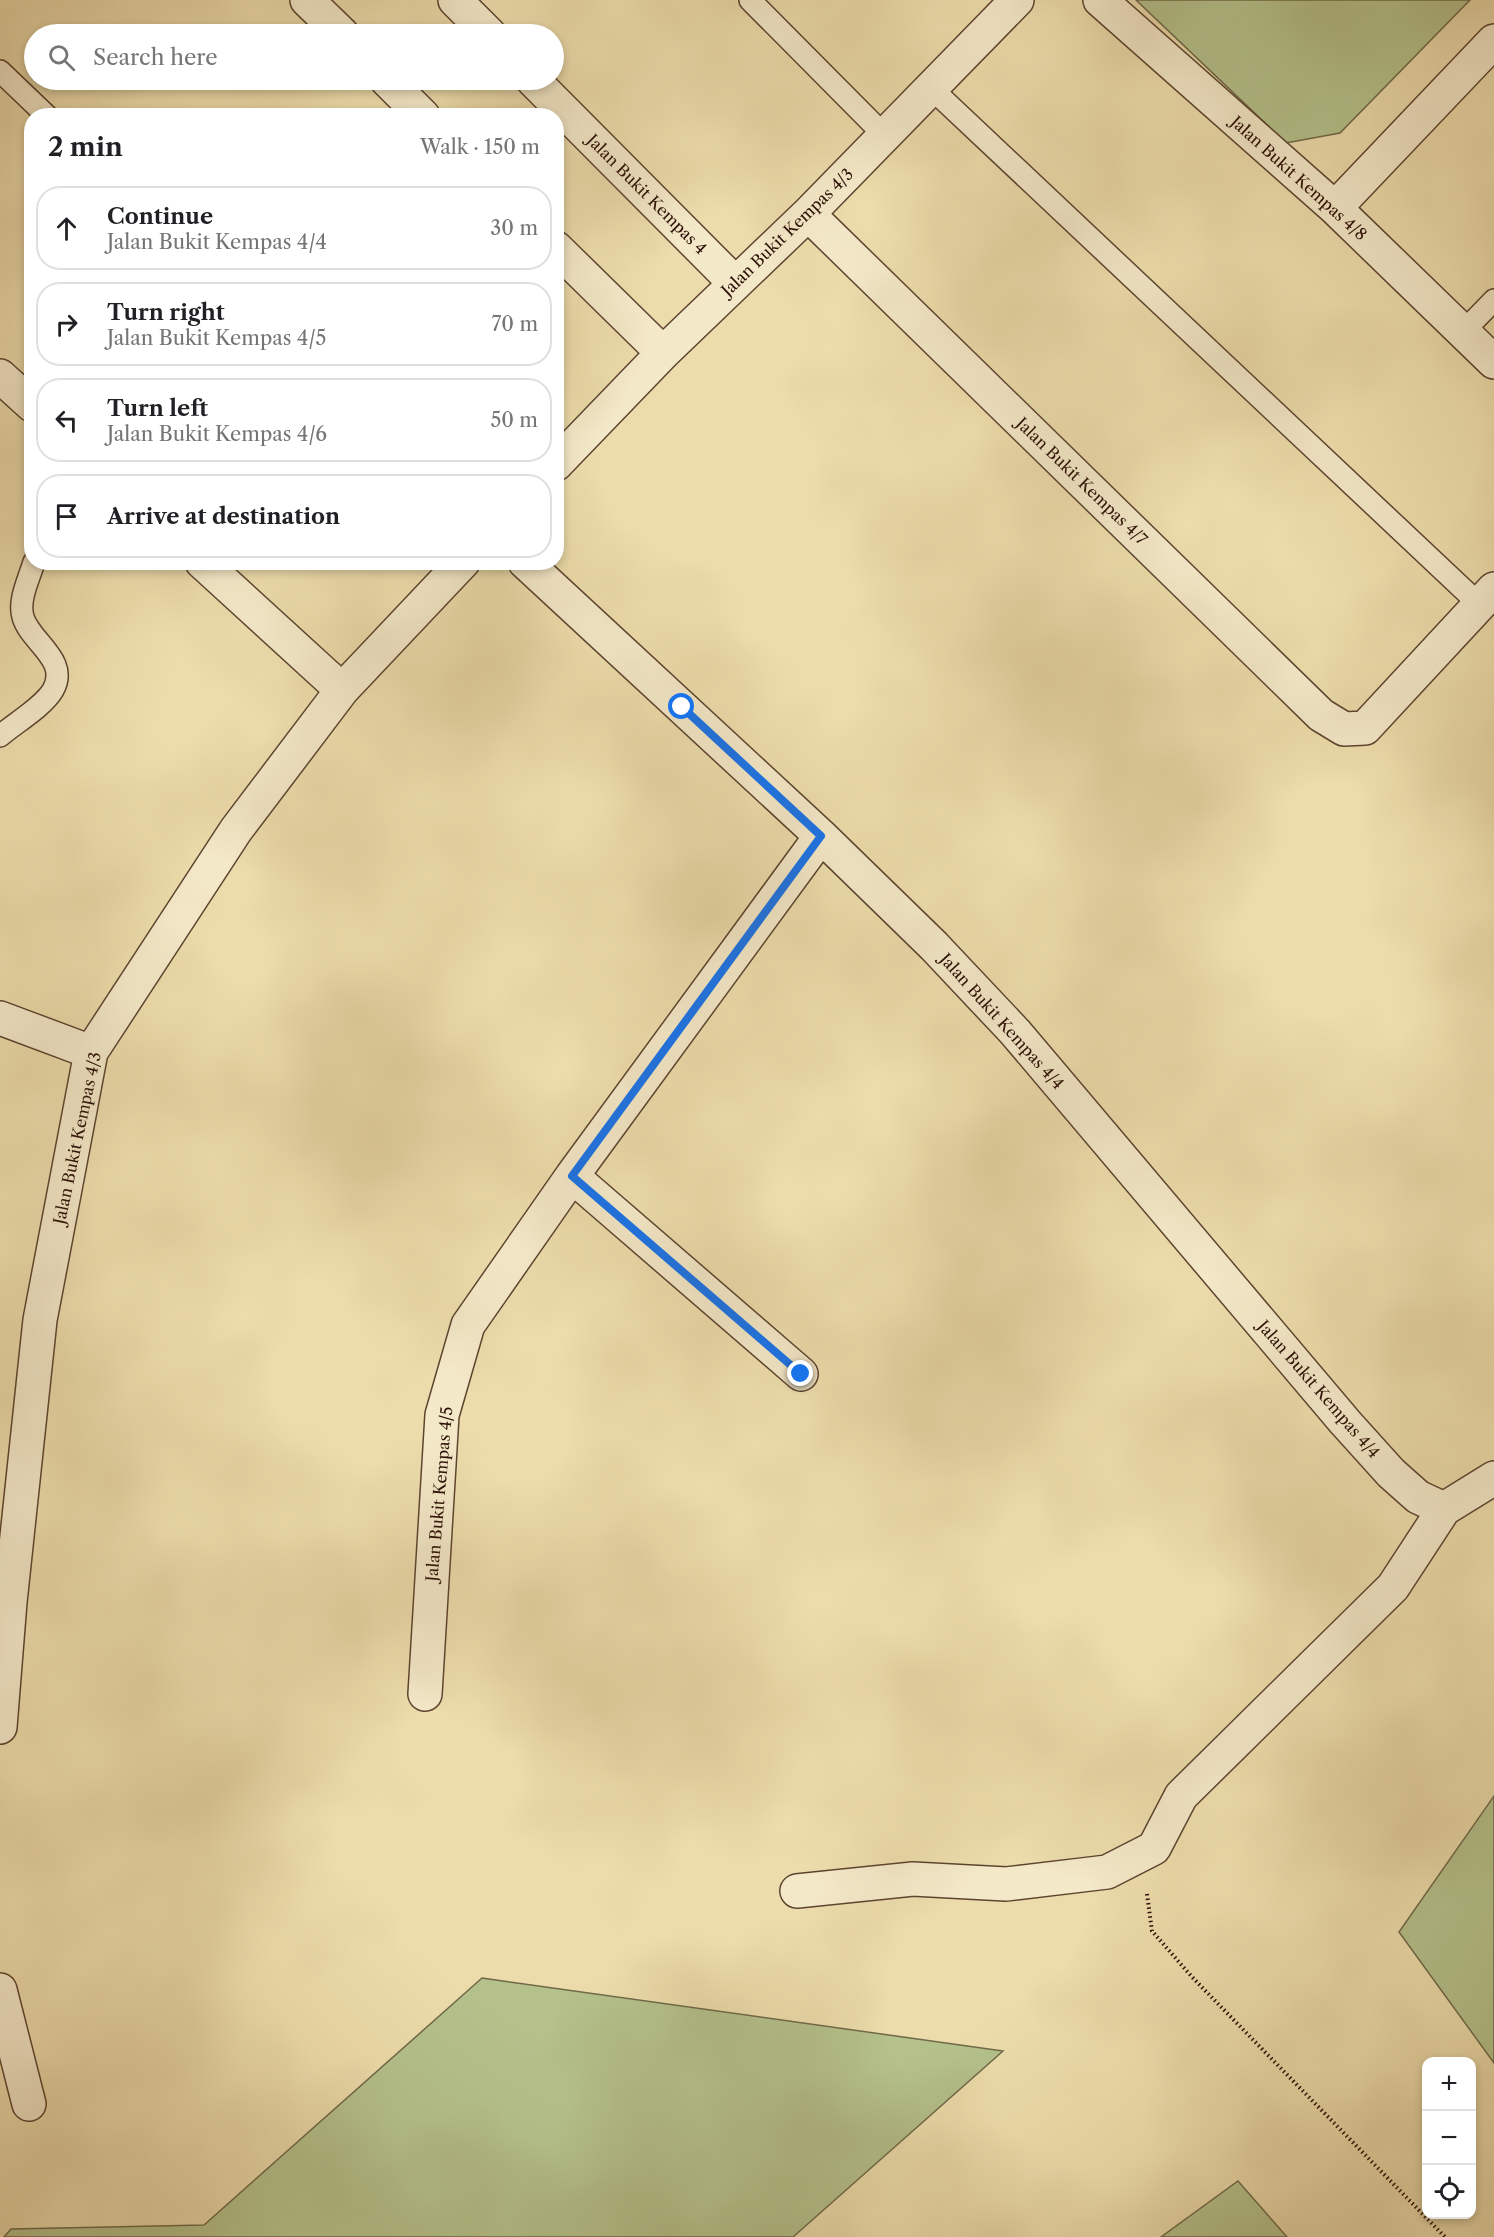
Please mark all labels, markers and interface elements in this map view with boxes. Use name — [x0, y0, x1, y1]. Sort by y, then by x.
search box — [24, 24, 564, 90]
icon: search — [45, 41, 78, 74]
text: Search here — [93, 44, 218, 71]
street label: Jalan Bukit Kempas 4/8 — [1225, 110, 1371, 244]
street label: Jalan Bukit Kempas 4 — [581, 128, 711, 258]
text: 2 min — [48, 131, 123, 163]
text: Walk · 150 m — [420, 135, 540, 159]
street label: Jalan Bukit Kempas 4/3 — [715, 164, 857, 302]
text: Continue — [107, 203, 213, 230]
icon: ahead — [50, 212, 83, 245]
text: 30 m — [490, 216, 538, 240]
text: Jalan Bukit Kempas 4/4 — [107, 230, 327, 254]
text: Turn right — [107, 299, 225, 326]
icon: right — [50, 308, 83, 341]
text: 70 m — [492, 312, 538, 336]
text: Jalan Bukit Kempas 4/5 — [107, 326, 326, 350]
text: Turn left — [107, 395, 208, 422]
icon: left — [50, 404, 83, 437]
text: 50 m — [491, 408, 538, 432]
street label: Jalan Bukit Kempas 4/7 — [1010, 411, 1152, 549]
text: Jalan Bukit Kempas 4/6 — [107, 422, 327, 446]
icon: arrive — [50, 500, 83, 533]
text: Arrive at destination — [107, 503, 340, 530]
route start — [668, 693, 694, 719]
street label: Jalan Bukit Kempas 4/4 — [934, 947, 1068, 1093]
street label: Jalan Bukit Kempas 4/3 — [48, 1050, 105, 1229]
street label: Jalan Bukit Kempas 4/4 — [1252, 1314, 1384, 1462]
route end — [787, 1360, 813, 1386]
street label: Jalan Bukit Kempas 4/5 — [421, 1406, 457, 1585]
map controls — [1422, 2057, 1476, 2219]
button: + — [1422, 2057, 1476, 2111]
button: − — [1422, 2111, 1476, 2165]
button: locate — [1422, 2165, 1476, 2219]

